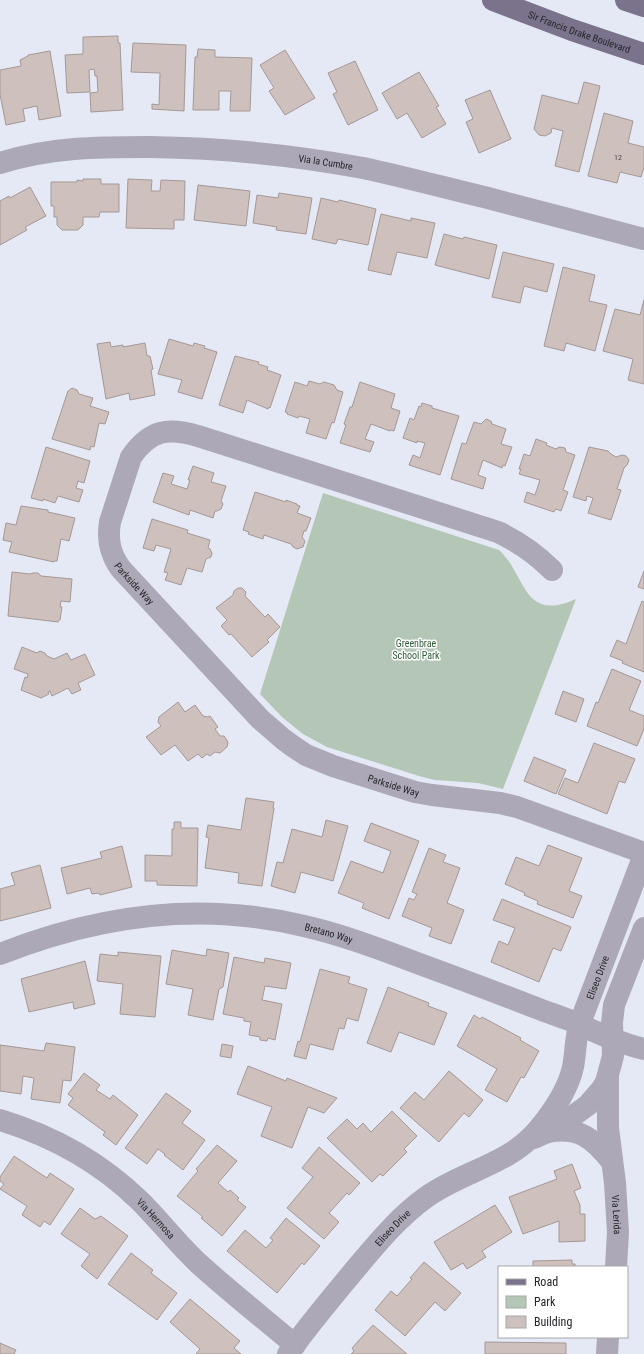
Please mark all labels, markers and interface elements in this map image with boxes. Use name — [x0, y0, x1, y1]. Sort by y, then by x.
street label: Sir Francis Drake Boulevard — [526, 9, 632, 55]
street label: Via la Cumbre — [298, 153, 354, 172]
house number: 12 — [614, 153, 622, 162]
street label: Parkside Way — [112, 560, 156, 607]
park label: Greenbrae School Park — [392, 638, 440, 661]
street label: Parkside Way — [366, 772, 420, 799]
street label: Bretano Way — [304, 921, 354, 945]
street label: Eliseo Drive — [584, 954, 611, 1001]
street label: Via Lerida — [610, 1194, 623, 1235]
street label: Via Hermosa — [135, 1196, 177, 1241]
street label: Eliseo Drive — [373, 1207, 413, 1248]
legend — [498, 1266, 628, 1338]
text: Road — [534, 1275, 558, 1289]
text: Park — [534, 1295, 556, 1309]
text: Building — [534, 1315, 572, 1329]

